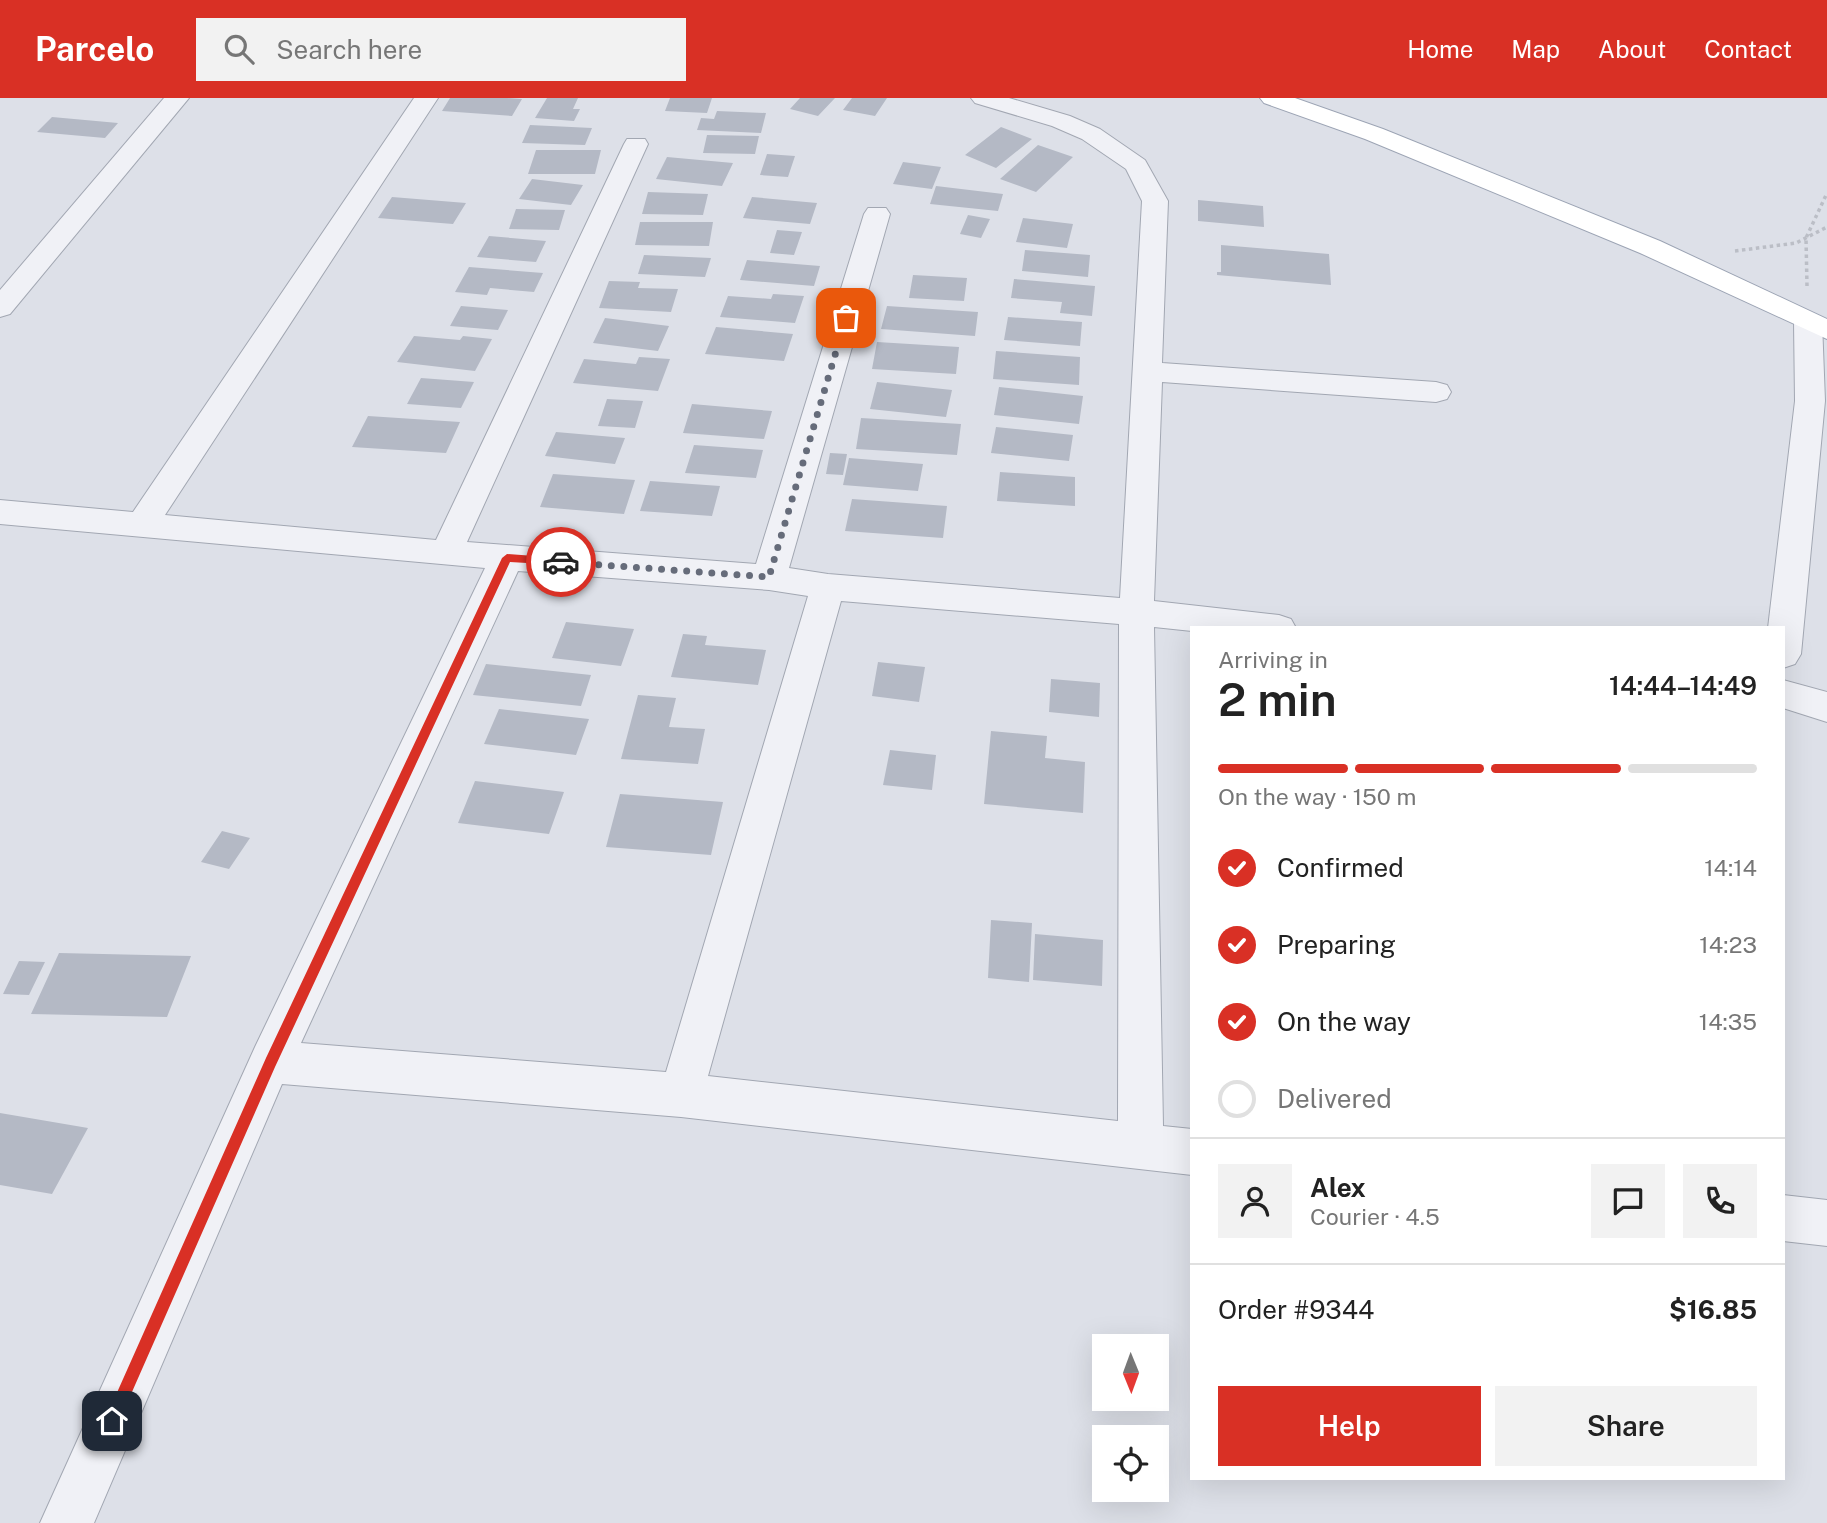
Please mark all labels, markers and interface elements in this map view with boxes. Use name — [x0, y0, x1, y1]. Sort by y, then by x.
search box — [196, 18, 686, 81]
text: Parcelo — [35, 30, 154, 68]
icon: search — [220, 30, 258, 68]
text: Search here — [276, 34, 422, 65]
text: Home — [1407, 35, 1473, 63]
text: Map — [1511, 35, 1560, 63]
text: About — [1598, 35, 1666, 63]
text: Contact — [1704, 35, 1792, 63]
pin — [816, 288, 876, 348]
icon: bag — [827, 299, 865, 337]
courier — [526, 527, 596, 597]
icon: car — [542, 543, 580, 581]
text: Arriving in — [1218, 646, 1328, 673]
text: 14:44–14:49 — [1609, 670, 1757, 701]
text: 2 min — [1218, 672, 1337, 726]
text: On the way · 150 m — [1218, 783, 1416, 810]
icon: check — [1218, 849, 1256, 887]
text: Confirmed — [1277, 852, 1404, 883]
text: 14:14 — [1704, 854, 1757, 881]
icon: check — [1218, 926, 1256, 964]
text: Preparing — [1277, 929, 1396, 960]
text: 14:23 — [1699, 931, 1757, 958]
icon: check — [1218, 1003, 1256, 1041]
text: On the way — [1277, 1006, 1411, 1037]
text: 14:35 — [1699, 1008, 1757, 1035]
text: Delivered — [1277, 1083, 1392, 1114]
button: person — [1218, 1164, 1292, 1238]
button: chat — [1591, 1164, 1665, 1238]
button: phone — [1683, 1164, 1757, 1238]
text: Alex — [1310, 1172, 1366, 1203]
text: Courier · 4.5 — [1310, 1203, 1440, 1230]
text: Order #9344 — [1218, 1294, 1374, 1325]
text: $16.85 — [1669, 1294, 1757, 1325]
north arrow — [1092, 1334, 1169, 1410]
map controls — [1092, 1334, 1169, 1502]
button: Help — [1218, 1386, 1481, 1466]
button: Share — [1495, 1386, 1757, 1466]
pin — [82, 1391, 142, 1451]
icon: home — [93, 1402, 131, 1440]
button: locate — [1092, 1425, 1169, 1502]

